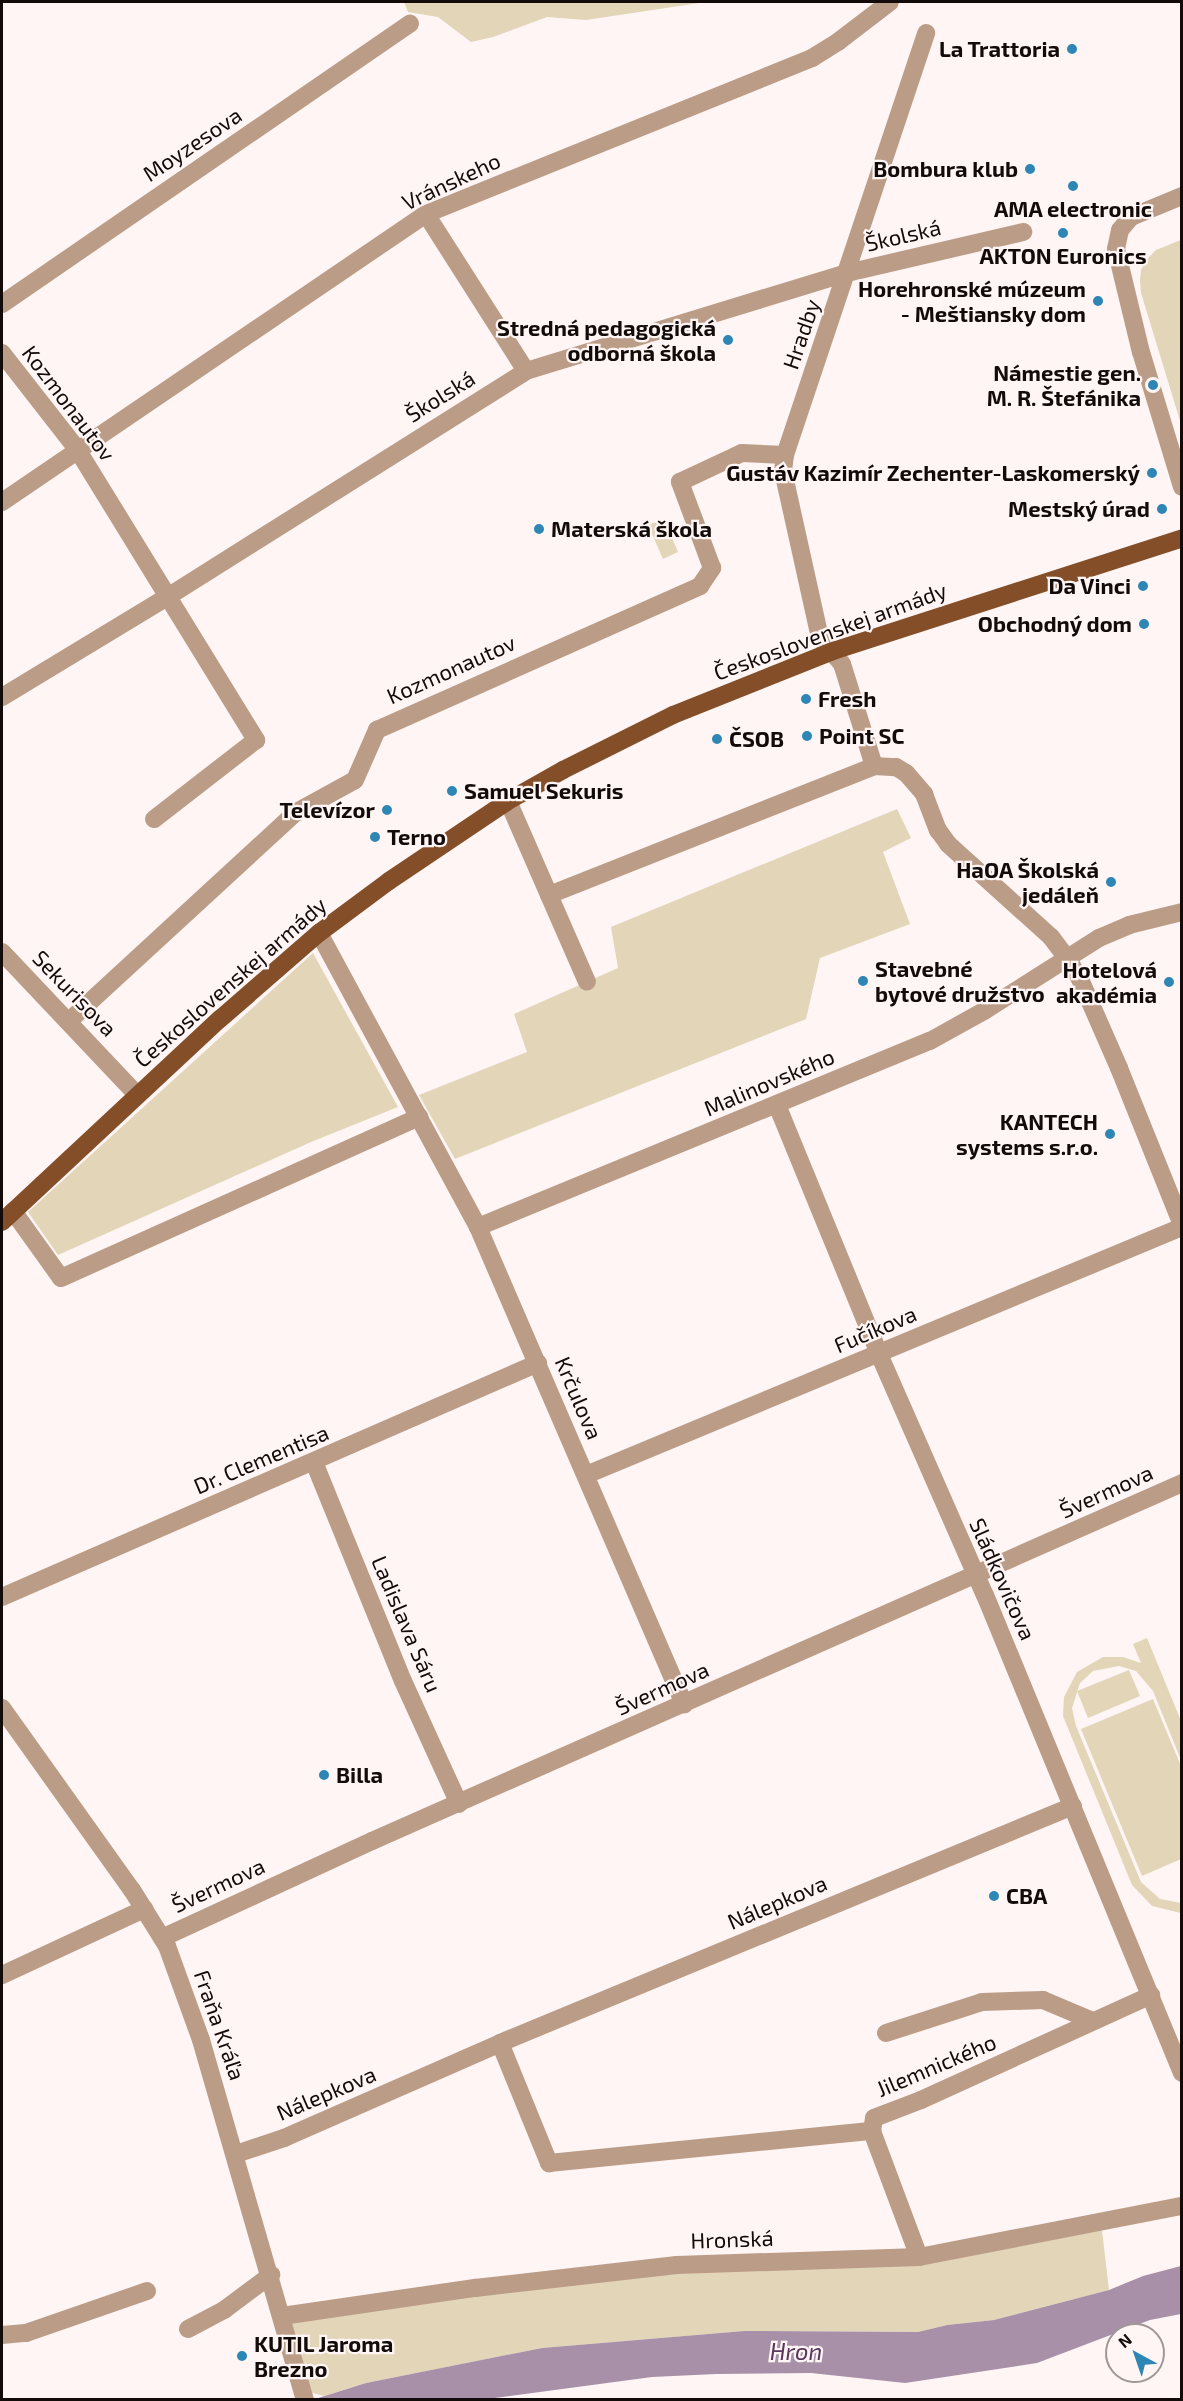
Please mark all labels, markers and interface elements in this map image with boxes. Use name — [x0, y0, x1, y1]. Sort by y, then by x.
place label: La Trattoria — [938, 36, 1060, 62]
marker: La Trattoria — [1065, 42, 1079, 56]
street label: Moyzesova — [138, 101, 246, 187]
street label: Vránskeho — [398, 147, 504, 215]
place label: Bombura klub — [873, 156, 1018, 182]
marker: Bombura klub — [1023, 162, 1037, 176]
marker: AMA electronic — [1066, 179, 1080, 193]
place label: AMA electronic — [994, 196, 1152, 222]
street label: Školská — [863, 214, 943, 256]
marker: AKTON Euronics — [1056, 226, 1070, 240]
place label: AKTON Euronics — [979, 243, 1147, 269]
place label: Horehronské múzeum - Meštiansky dom — [858, 275, 1086, 326]
marker: Horehronské múzeum - Meštiansky dom — [1091, 294, 1105, 308]
street label: Hradby — [777, 296, 825, 372]
place label: Stredná pedagogická odborná škola — [497, 314, 716, 366]
marker: Stredná pedagogická odborná škola — [721, 333, 735, 347]
street label: Kozmonautov — [17, 340, 121, 466]
place label: Námestie gen. M. R. Štefánika — [987, 359, 1141, 410]
street label: Školská — [400, 364, 480, 428]
marker: Námestie gen. M. R. Štefánika — [1146, 378, 1160, 392]
place label: Gustáv Kazimír Zechenter-Laskomerský — [725, 460, 1140, 486]
marker: Gustáv Kazimír Zechenter-Laskomerský — [1145, 466, 1159, 480]
place label: Mestský úrad — [1008, 496, 1150, 522]
marker: Mestský úrad — [1155, 502, 1169, 516]
place label: Materská škola — [551, 516, 712, 542]
marker: Materská škola — [532, 522, 546, 536]
place label: Da Vinci — [1048, 573, 1131, 599]
street label: Československej armády — [710, 577, 950, 685]
marker: Da Vinci — [1136, 579, 1150, 593]
place label: Obchodný dom — [977, 611, 1132, 637]
marker: Obchodný dom — [1137, 617, 1151, 631]
street label: Kozmonautov — [383, 629, 519, 709]
place label: Fresh — [818, 686, 876, 712]
marker: Fresh — [799, 692, 813, 706]
place label: Point SC — [819, 723, 904, 749]
place label: ČSOB — [729, 726, 784, 752]
marker: Point SC — [800, 729, 814, 743]
marker: ČSOB — [710, 732, 724, 746]
place label: Samuel Sekuris — [464, 778, 624, 804]
marker: Samuel Sekuris — [445, 784, 459, 798]
place label: Televízor — [280, 797, 375, 823]
marker: Televízor — [380, 803, 394, 817]
place label: Terno — [387, 824, 446, 850]
marker: Terno — [368, 830, 382, 844]
place label: HaOA Školská jedáleň — [956, 856, 1099, 908]
marker: HaOA Školská jedáleň — [1104, 875, 1118, 889]
street label: Československej armády — [129, 891, 331, 1073]
street label: Sekurisova — [28, 945, 122, 1041]
place label: Stavebné bytové družstvo — [875, 955, 1045, 1006]
place label: Hotelová akadémia — [1056, 956, 1157, 1008]
marker: Stavebné bytové družstvo — [856, 974, 870, 988]
marker: Hotelová akadémia — [1162, 975, 1176, 989]
street label: Malinovského — [700, 1043, 838, 1121]
place label: KANTECH systems s.r.o. — [956, 1108, 1098, 1160]
marker: KANTECH systems s.r.o. — [1103, 1127, 1117, 1141]
street label: Fučíkova — [830, 1300, 920, 1358]
street label: Krčulova — [550, 1353, 608, 1443]
street label: Dr. Clementisa — [190, 1419, 332, 1499]
street label: Švermova — [1055, 1459, 1157, 1523]
street label: Sládkovičova — [964, 1514, 1042, 1644]
street label: Ladislava Sáru — [366, 1552, 448, 1696]
street label: Švermova — [611, 1656, 713, 1720]
place label: Billa — [336, 1762, 383, 1788]
marker: Billa — [317, 1768, 331, 1782]
street label: Švermova — [167, 1852, 269, 1918]
street label: Nálepkova — [723, 1869, 831, 1935]
place label: CBA — [1006, 1883, 1047, 1909]
marker: CBA — [987, 1889, 1001, 1903]
street label: Fraňa Kráľa — [189, 1966, 251, 2084]
street label: Jilemnického — [872, 2028, 1000, 2102]
street label: Nálepkova — [272, 2060, 380, 2126]
street label: Hronská — [690, 2224, 774, 2254]
north arrow — [1105, 2323, 1165, 2383]
text: N — [1114, 2329, 1135, 2351]
place label: KUTIL Jaroma Brezno — [254, 2330, 394, 2382]
water label: Hron — [770, 2337, 822, 2365]
marker: KUTIL Jaroma Brezno — [235, 2349, 249, 2363]

